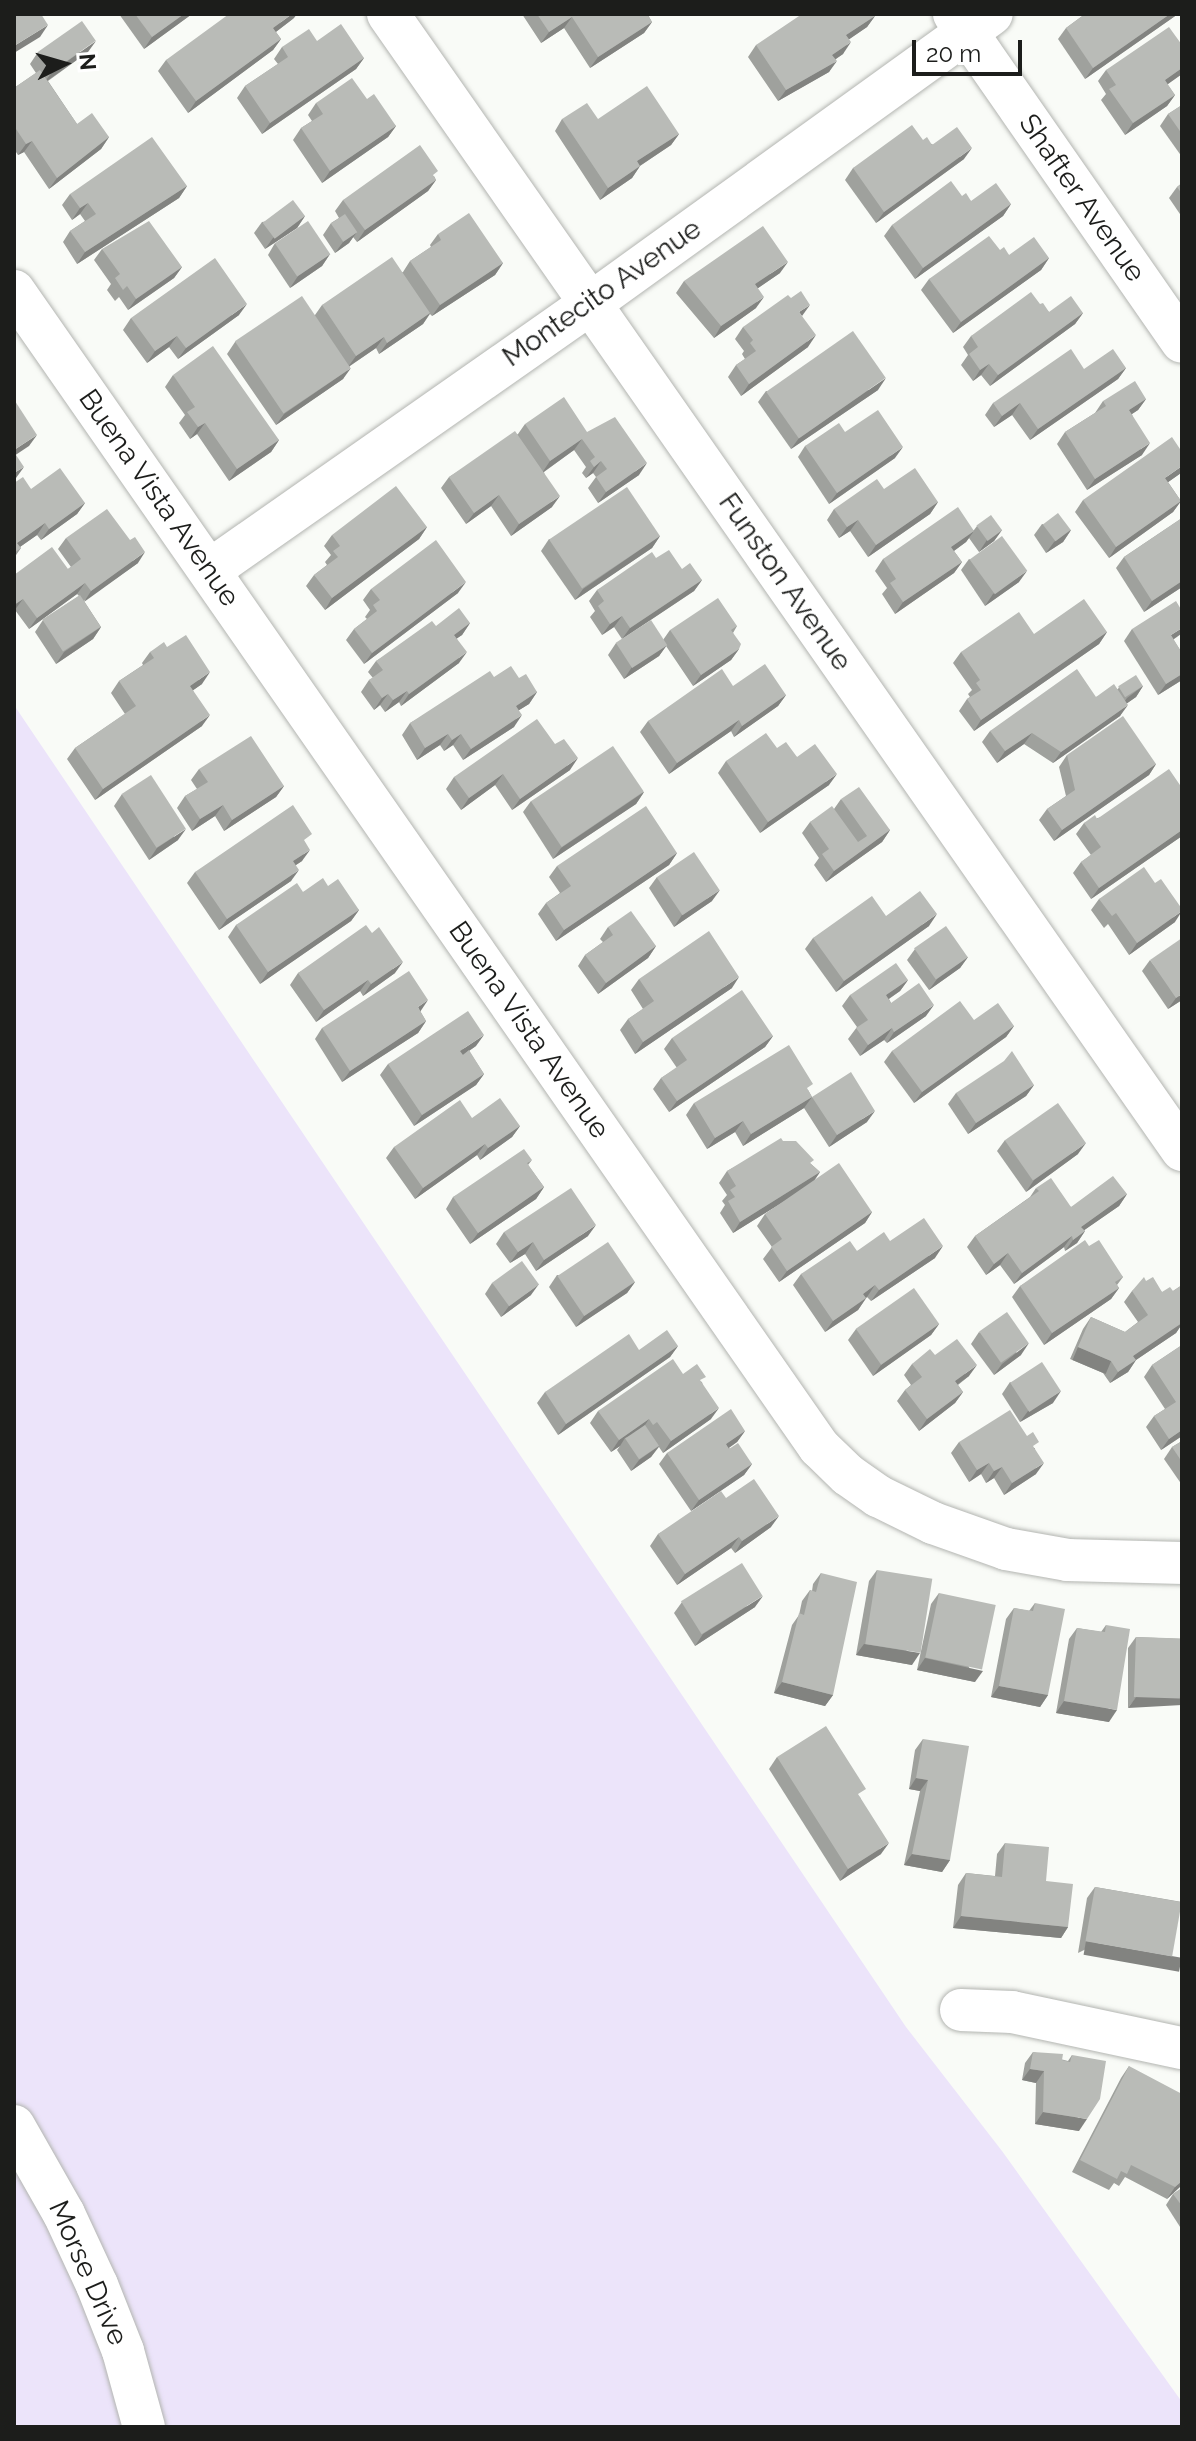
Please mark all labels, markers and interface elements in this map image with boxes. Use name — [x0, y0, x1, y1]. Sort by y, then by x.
north arrow — [24, 24, 104, 104]
scale bar — [916, 24, 1026, 74]
text: 20 m — [926, 39, 981, 68]
text: N — [74, 52, 102, 71]
street label: Shafter Avenue — [1011, 107, 1153, 289]
street label: Montecito Avenue — [496, 212, 708, 374]
street label: Buena Vista Avenue — [71, 382, 247, 614]
street label: Funston Avenue — [711, 487, 859, 677]
street label: Buena Vista Avenue — [441, 914, 617, 1146]
street label: Morse Drive — [41, 2195, 135, 2351]

